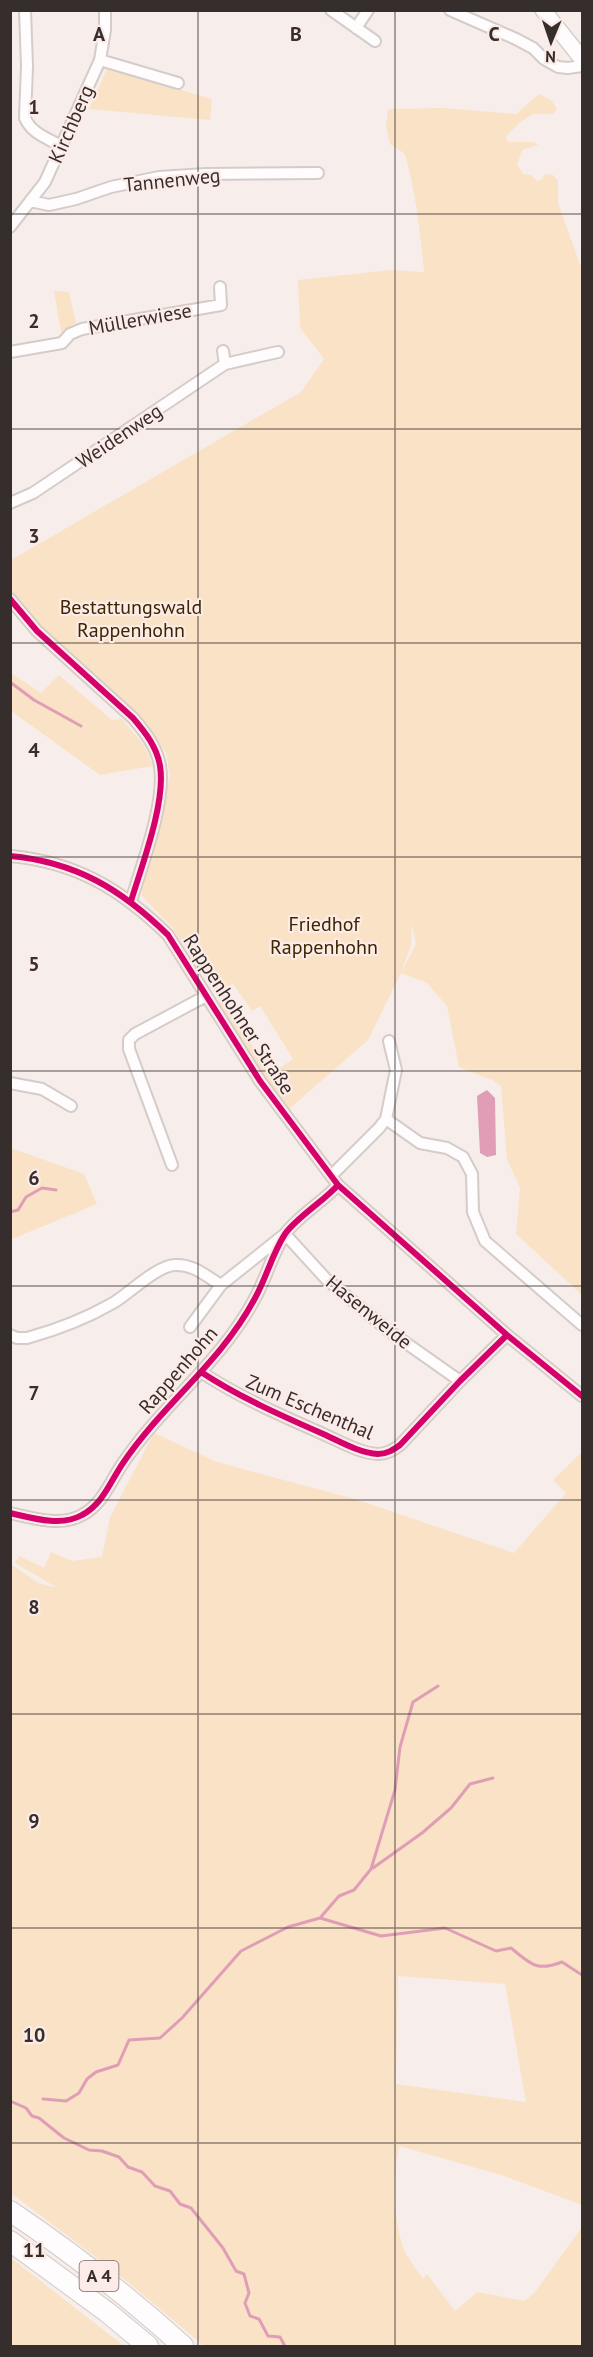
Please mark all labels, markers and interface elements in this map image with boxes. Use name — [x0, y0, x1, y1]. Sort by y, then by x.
north arrow — [521, 12, 581, 72]
text: A — [93, 21, 106, 47]
text: B — [290, 21, 302, 47]
text: C — [488, 21, 500, 47]
text: N — [545, 47, 556, 67]
street label: Kirchberg — [42, 81, 100, 167]
text: 1 — [28, 94, 40, 120]
street label: Tannenweg — [122, 162, 222, 198]
street label: Müllerwiese — [87, 297, 193, 341]
text: 2 — [28, 308, 40, 334]
street label: Weidenweg — [71, 398, 167, 474]
text: 3 — [28, 523, 40, 549]
park label: Bestattungswald Rappenhohn — [60, 594, 202, 643]
text: 4 — [28, 737, 40, 763]
park label: Friedhof Rappenhohn — [270, 911, 378, 960]
street label: Rappenhohner Straße — [177, 929, 301, 1099]
text: 5 — [28, 951, 40, 977]
text: 6 — [28, 1165, 40, 1191]
street label: Hasenweide — [320, 1269, 418, 1355]
street label: Rappenhohn — [133, 1321, 223, 1419]
street label: Zum Eschenthal — [242, 1368, 378, 1446]
text: 7 — [28, 1380, 40, 1406]
text: 8 — [28, 1594, 40, 1620]
text: 9 — [28, 1808, 40, 1834]
text: 10 — [23, 2022, 45, 2048]
text: 11 — [23, 2237, 45, 2263]
road number: A 4 — [80, 2261, 118, 2291]

